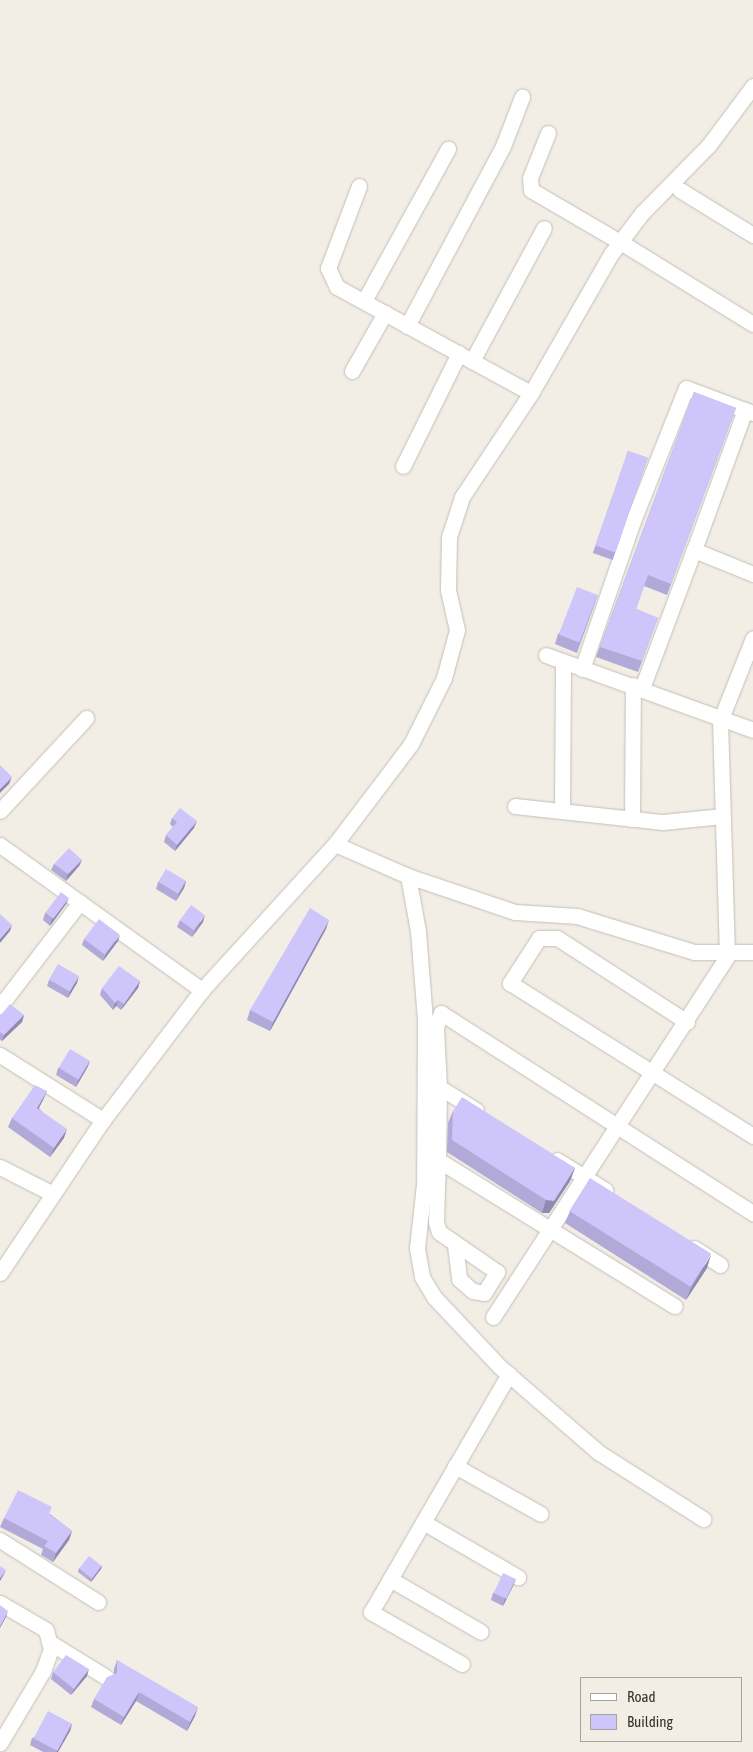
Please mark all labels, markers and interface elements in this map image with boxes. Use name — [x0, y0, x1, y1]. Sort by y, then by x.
legend — [580, 1677, 743, 1742]
text: Road — [627, 1688, 656, 1705]
text: Building — [627, 1713, 673, 1730]

